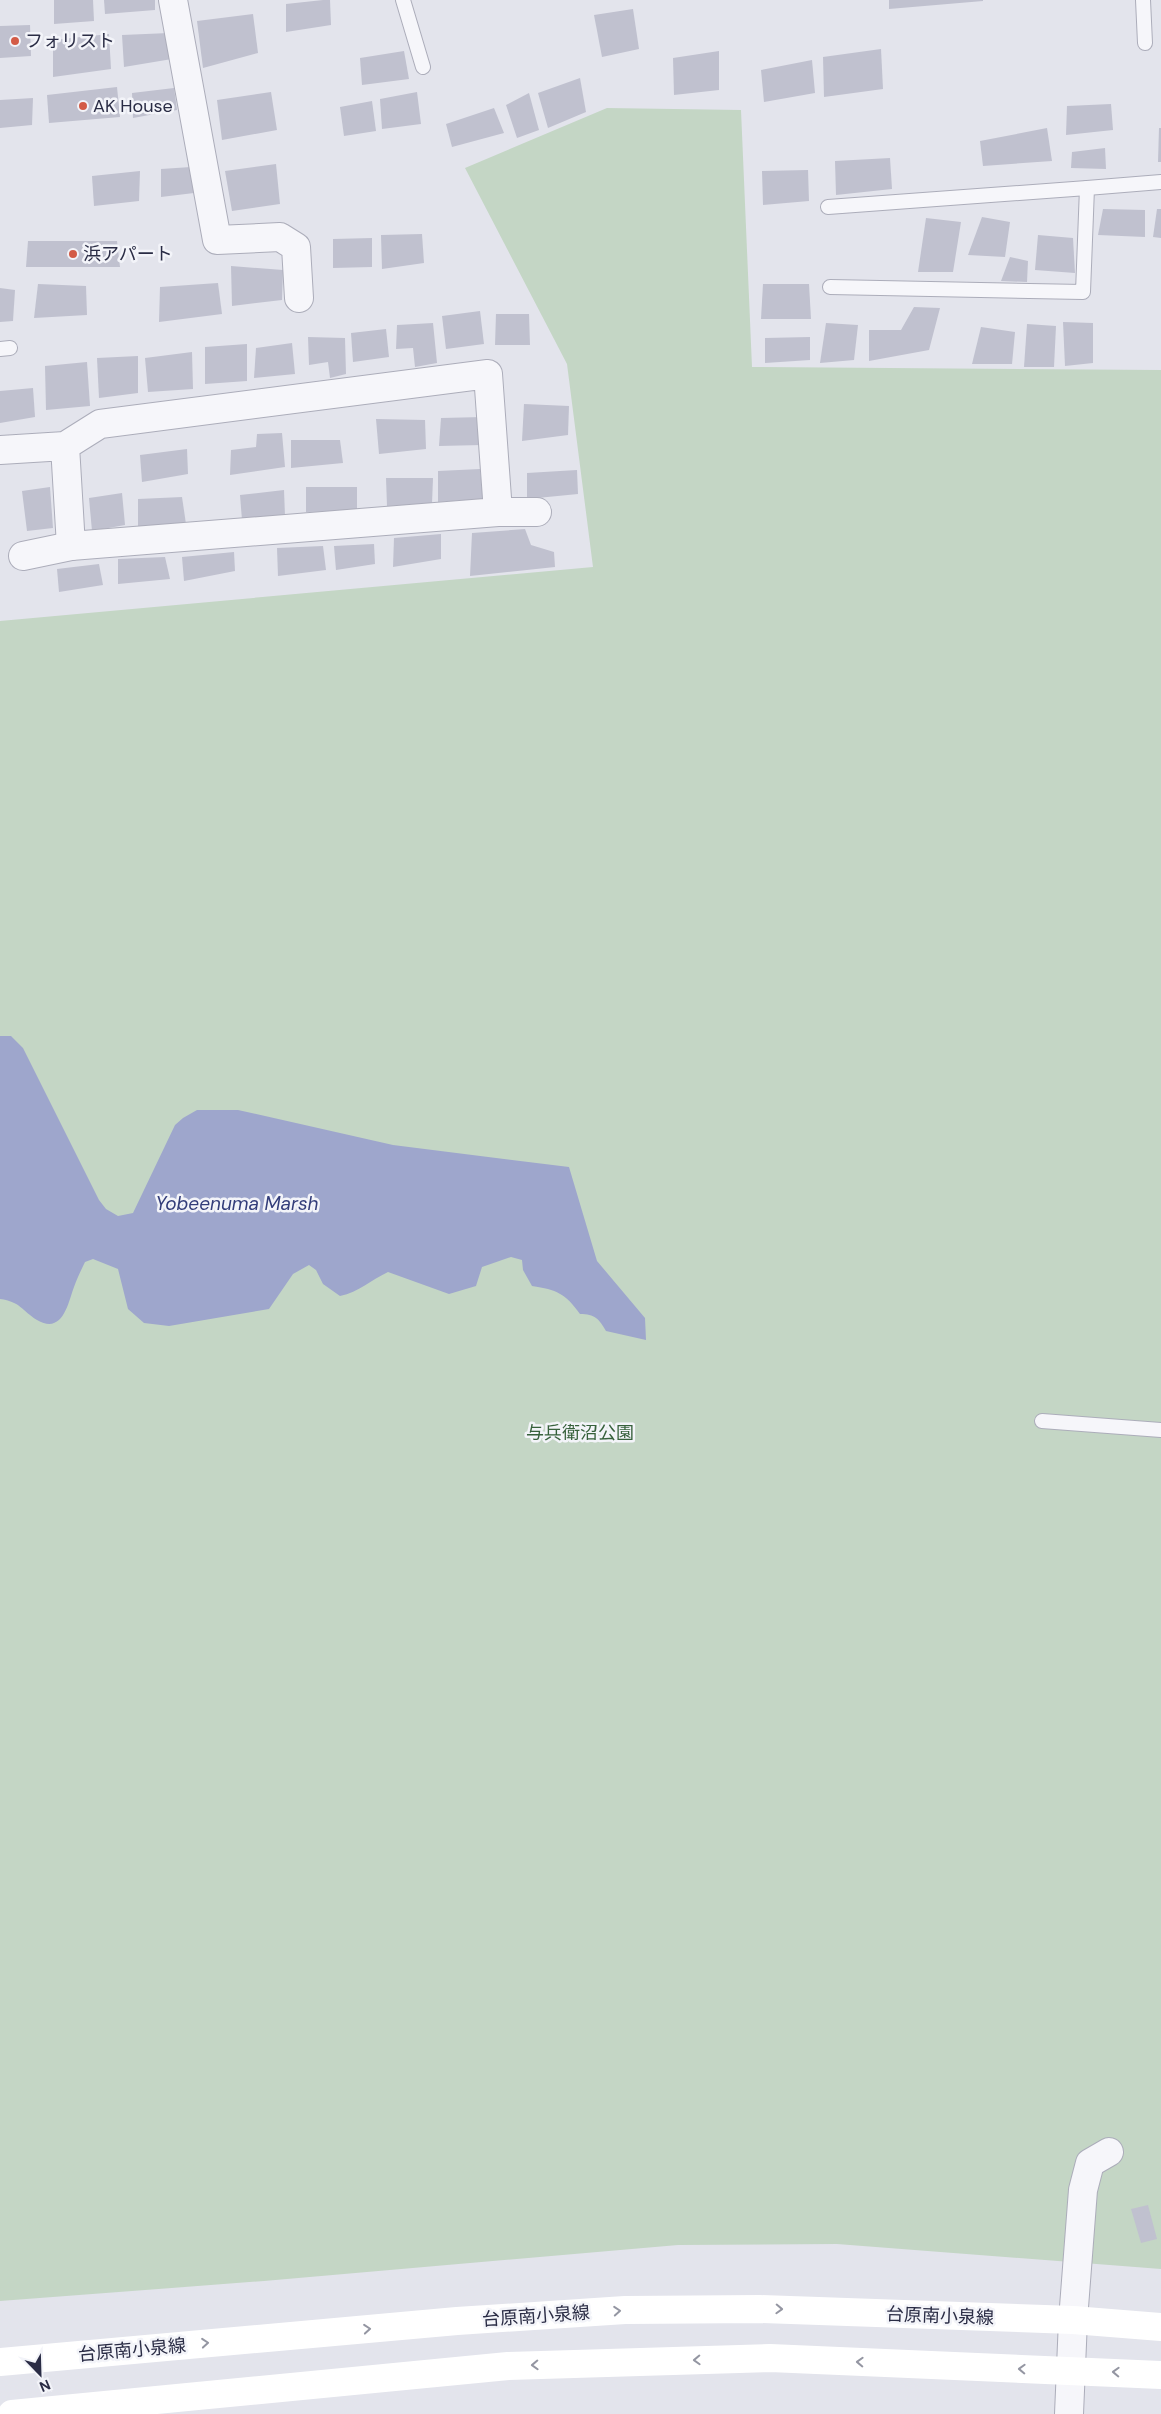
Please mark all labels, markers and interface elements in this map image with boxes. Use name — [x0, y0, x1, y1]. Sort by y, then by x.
place label: フォリスト — [25, 29, 115, 53]
marker: フォリスト — [9, 35, 21, 47]
place label: AK House — [93, 94, 173, 118]
marker: AK House — [77, 100, 89, 112]
place label: 浜アパート — [83, 242, 173, 266]
marker: 浜アパート — [67, 248, 79, 260]
water label: Yobeenuma Marsh — [155, 1191, 319, 1216]
park label: 与兵衛沼公園 — [526, 1421, 634, 1445]
street label: 台原南小泉線 — [481, 2300, 591, 2332]
street label: 台原南小泉線 — [886, 2302, 994, 2330]
one-way arrow — [775, 2304, 783, 2315]
one-way arrow — [613, 2305, 621, 2316]
one-way arrow — [364, 2324, 372, 2335]
street label: 台原南小泉線 — [77, 2333, 187, 2367]
one-way arrow — [202, 2338, 210, 2349]
north arrow — [15, 2349, 65, 2399]
one-way arrow — [693, 2355, 701, 2366]
one-way arrow — [855, 2357, 863, 2367]
one-way arrow — [531, 2360, 539, 2371]
one-way arrow — [1018, 2363, 1026, 2374]
one-way arrow — [1112, 2367, 1120, 2377]
text: N — [37, 2376, 53, 2396]

